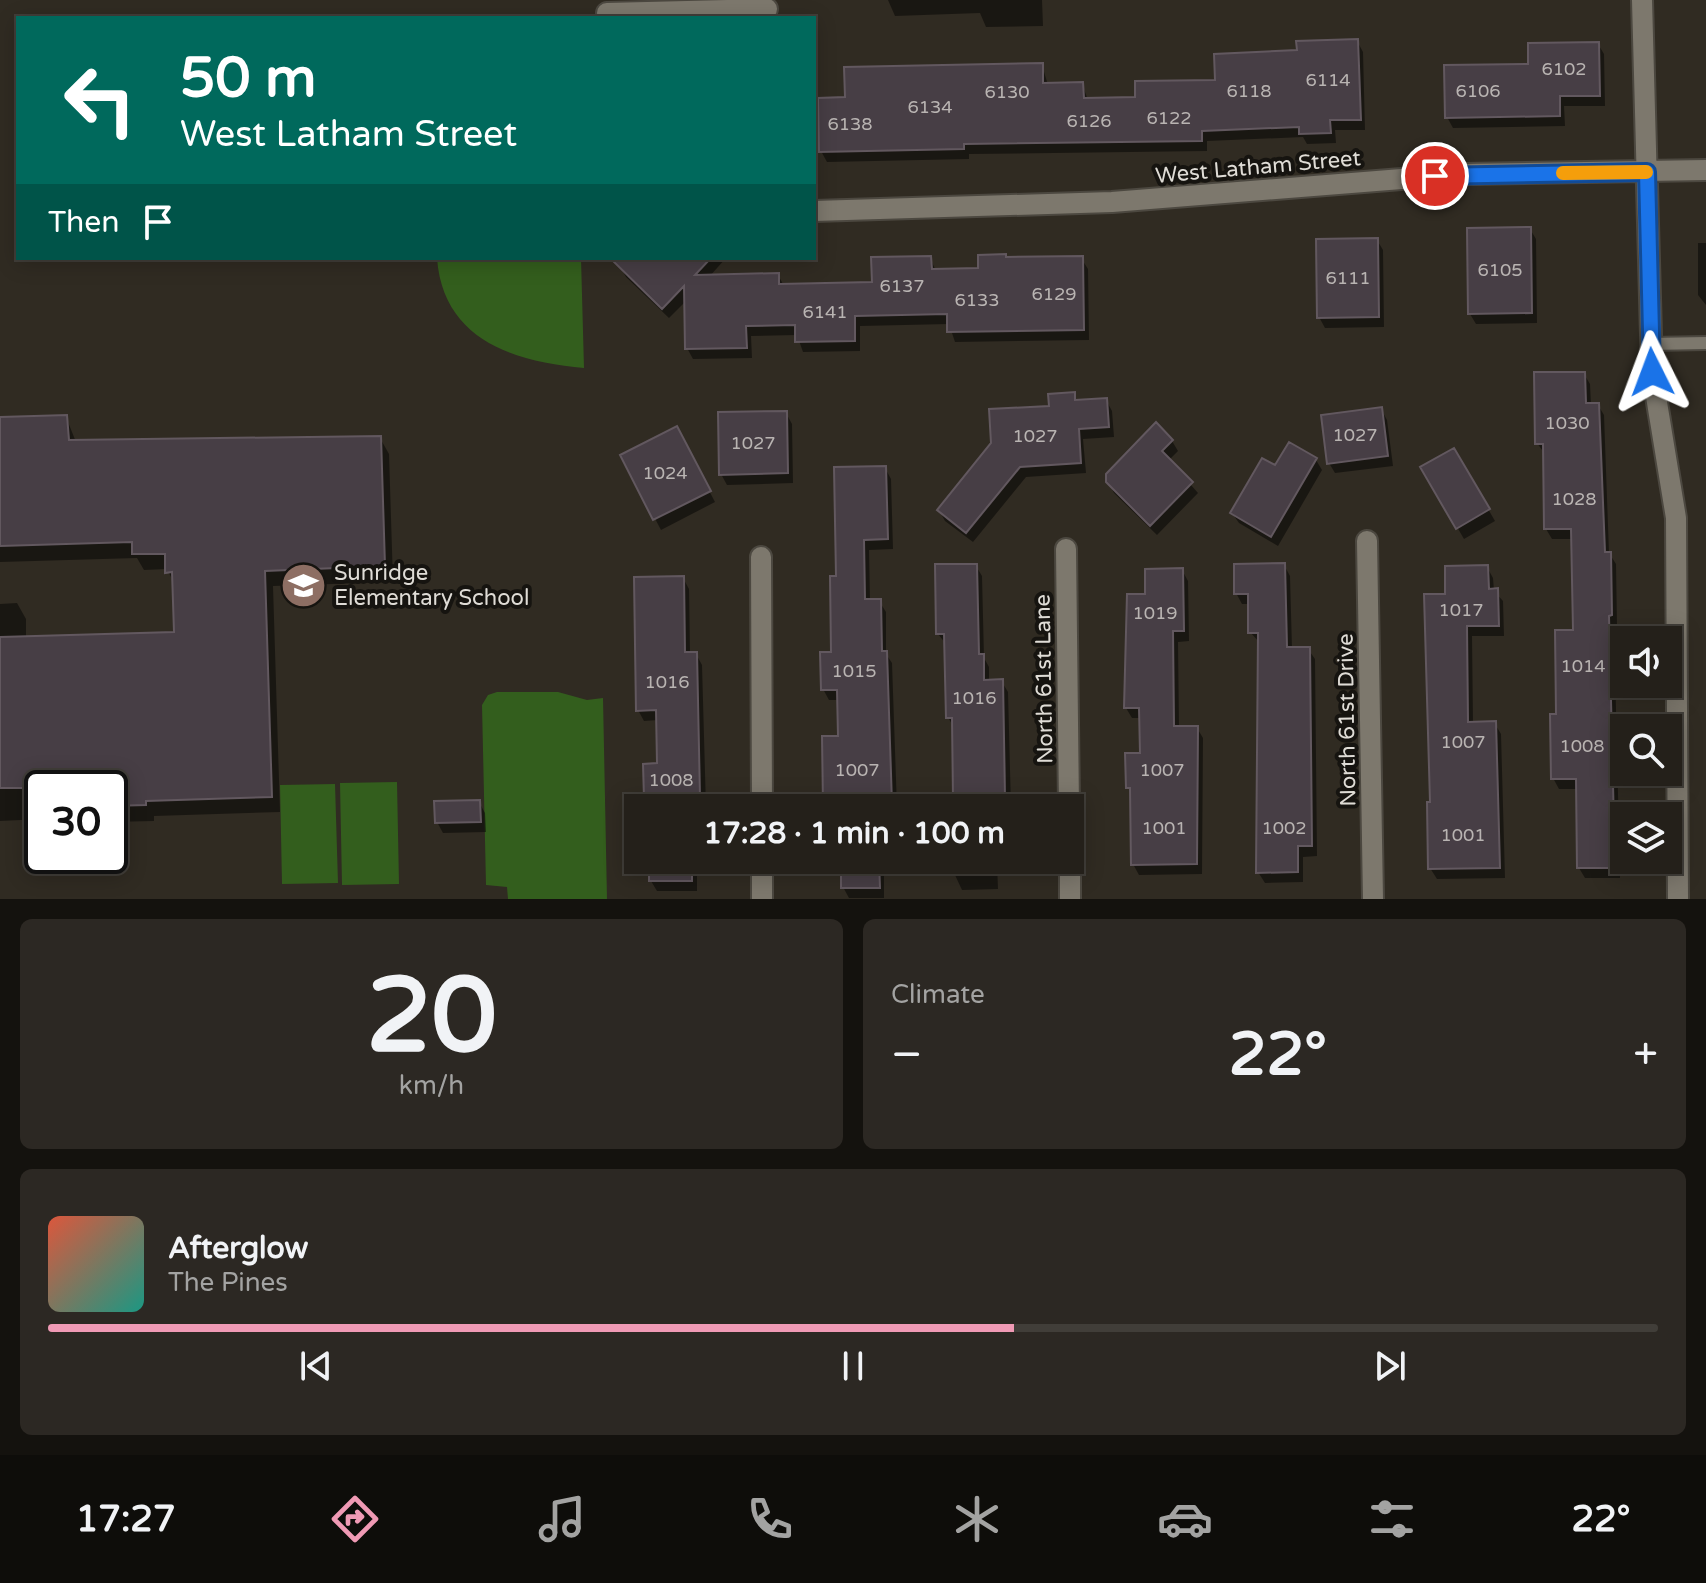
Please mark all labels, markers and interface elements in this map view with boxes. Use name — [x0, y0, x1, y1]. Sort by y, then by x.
text: 50 m — [180, 45, 316, 112]
icon: left — [48, 48, 152, 152]
house number: 6102 — [1541, 58, 1587, 80]
house number: 6114 — [1305, 69, 1351, 91]
house number: 6118 — [1226, 80, 1272, 102]
house number: 6106 — [1455, 80, 1501, 102]
house number: 6130 — [984, 81, 1030, 103]
house number: 6134 — [907, 96, 953, 118]
house number: 6122 — [1146, 107, 1192, 129]
house number: 6126 — [1066, 110, 1112, 132]
text: West Latham Street — [180, 113, 517, 156]
house number: 6138 — [827, 113, 873, 135]
pin — [1401, 142, 1469, 210]
street label: West Latham Street — [1154, 145, 1362, 189]
icon: arrive — [1413, 154, 1457, 198]
icon: arrive — [136, 200, 180, 244]
text: Then — [48, 204, 120, 241]
house number: 6105 — [1477, 259, 1523, 281]
house number: 6111 — [1325, 267, 1371, 289]
house number: 6137 — [879, 275, 925, 297]
house number: 6129 — [1031, 283, 1077, 305]
house number: 6133 — [954, 289, 1000, 311]
house number: 6141 — [802, 301, 848, 323]
position arrow — [1610, 330, 1694, 414]
house number: 1030 — [1544, 412, 1590, 434]
house number: 1027 — [1332, 424, 1378, 446]
house number: 1027 — [1012, 425, 1058, 447]
house number: 1027 — [730, 432, 776, 454]
house number: 1024 — [642, 462, 688, 484]
house number: 1028 — [1551, 488, 1597, 510]
place label: Sunridge Elementary School — [334, 560, 529, 611]
school or university icon: Sunridge Elementary School — [279, 561, 327, 609]
street label: North 61st Lane — [1030, 594, 1058, 764]
house number: 1017 — [1438, 599, 1484, 621]
house number: 1019 — [1132, 602, 1178, 624]
map controls — [1610, 626, 1682, 874]
button: sound — [1610, 626, 1682, 698]
street label: North 61st Drive — [1332, 633, 1362, 807]
house number: 1014 — [1560, 655, 1606, 677]
house number: 1015 — [831, 660, 877, 682]
house number: 1016 — [644, 671, 690, 693]
house number: 1016 — [951, 687, 997, 709]
button: search — [1610, 714, 1682, 786]
house number: 1007 — [1440, 731, 1486, 753]
house number: 1008 — [1559, 735, 1605, 757]
house number: 1007 — [834, 759, 880, 781]
house number: 1007 — [1139, 759, 1185, 781]
house number: 1008 — [648, 769, 694, 791]
speed limit sign: 30 — [24, 770, 128, 874]
button: layers — [1610, 802, 1682, 874]
text: 17:28 · 1 min · 100 m — [703, 815, 1005, 852]
house number: 1001 — [1141, 817, 1187, 839]
house number: 1002 — [1261, 817, 1307, 839]
house number: 1001 — [1440, 824, 1486, 846]
text: 20 — [366, 955, 497, 1080]
text: Climate — [891, 979, 985, 1010]
text: 22° — [1229, 1019, 1327, 1091]
text: − — [891, 1029, 922, 1082]
text: + — [1633, 1029, 1658, 1082]
text: km/h — [399, 1070, 464, 1101]
text: Afterglow — [168, 1230, 308, 1267]
text: The Pines — [168, 1267, 288, 1298]
icon: previous — [294, 1344, 338, 1388]
icon: pause — [831, 1344, 875, 1388]
icon: next — [1368, 1344, 1412, 1388]
icon: directions — [327, 1491, 383, 1547]
icon: music — [534, 1491, 590, 1547]
icon: phone — [742, 1491, 798, 1547]
icon: climate — [949, 1491, 1005, 1547]
icon: car — [1157, 1491, 1213, 1547]
icon: filters — [1364, 1491, 1420, 1547]
text: 17:27 — [76, 1498, 176, 1541]
text: 22° — [1571, 1498, 1630, 1541]

